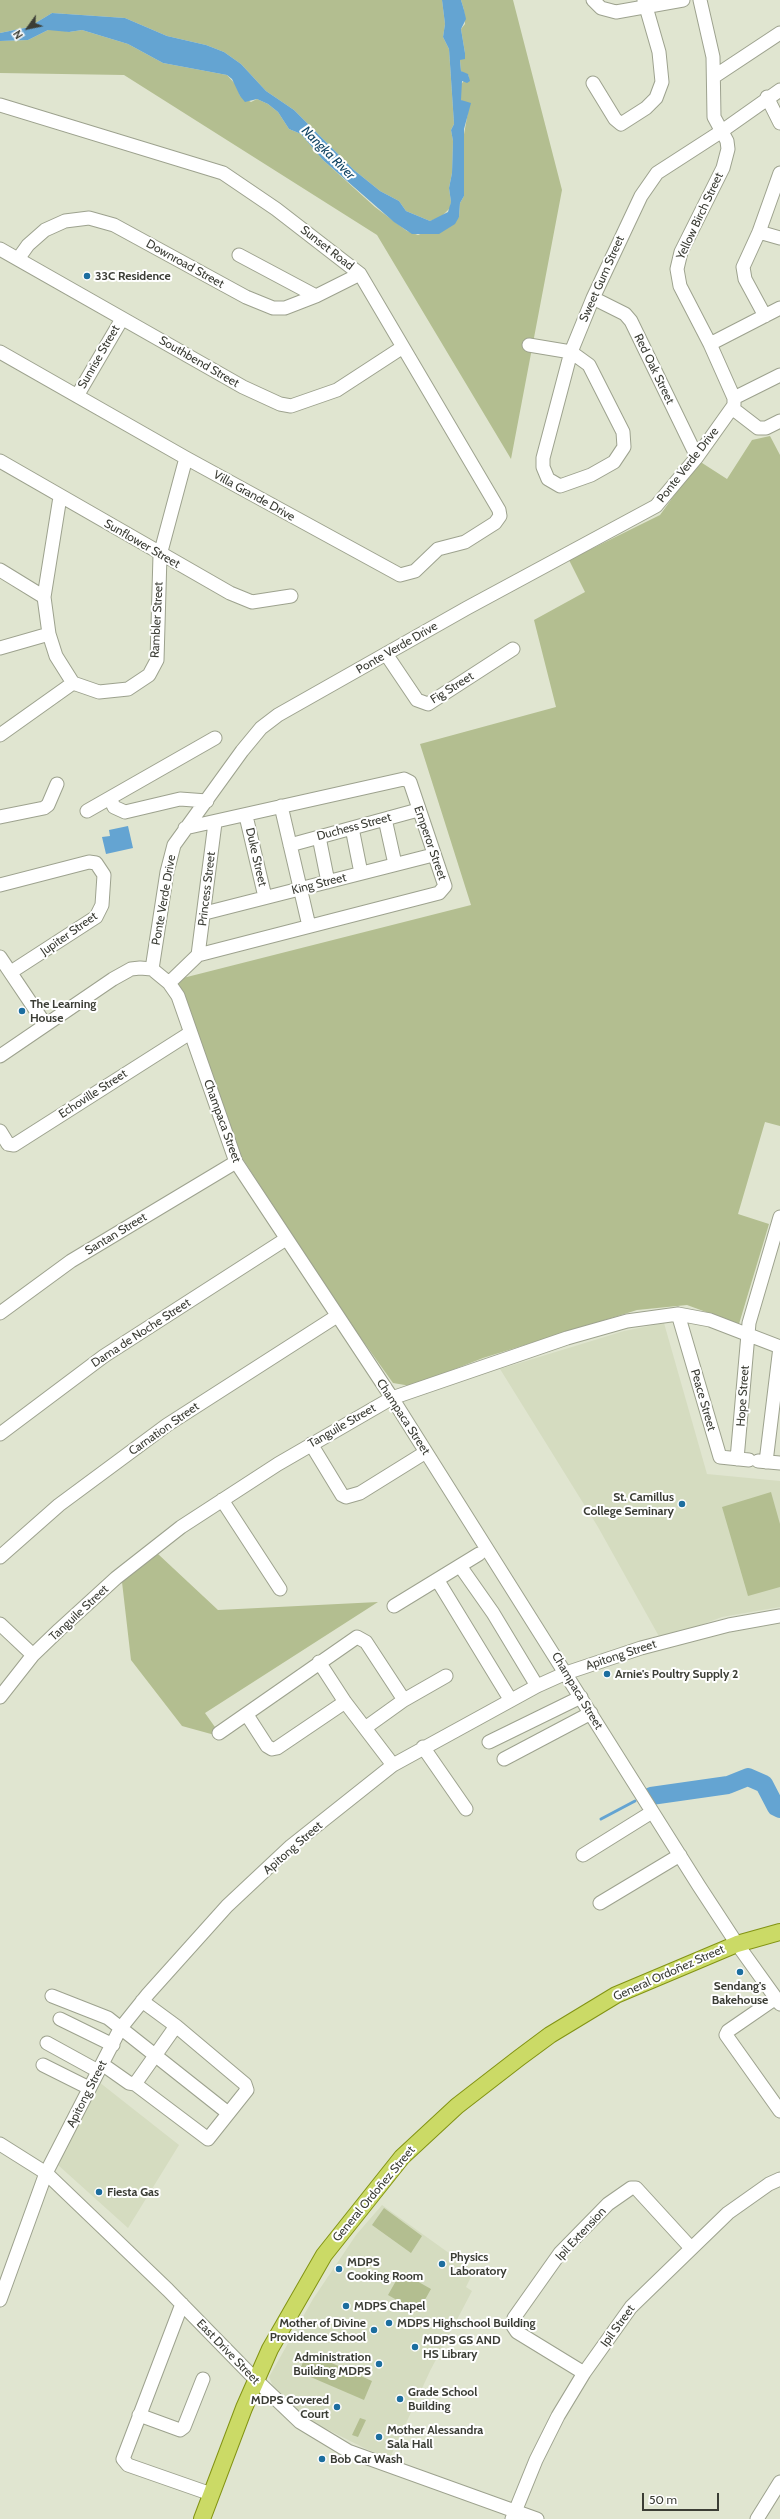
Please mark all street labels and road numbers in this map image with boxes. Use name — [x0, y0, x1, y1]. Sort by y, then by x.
street label: Yellow Birch Street — [674, 170, 726, 262]
street label: Sunset Road — [297, 223, 357, 273]
street label: Sweet Gum Street — [577, 234, 627, 324]
street label: Downroad Street — [144, 237, 226, 291]
street label: Sunrise Street — [75, 323, 123, 391]
street label: Red Oak Street — [631, 332, 677, 406]
street label: Southbend Street — [156, 333, 242, 391]
street label: Ponte Verde Drive — [654, 424, 722, 506]
street label: Villa Grande Drive — [211, 468, 297, 524]
street label: Sunflower Street — [101, 516, 183, 572]
street label: Rambler Street — [148, 581, 166, 659]
street label: Ponte Verde Drive — [354, 619, 440, 677]
street label: Fig Street — [428, 669, 476, 707]
street label: Emperor Street — [411, 804, 449, 882]
street label: Duchess Street — [315, 810, 393, 844]
street label: Duke Street — [242, 826, 270, 888]
street label: Princess Street — [195, 851, 219, 927]
street label: Ponte Verde Drive — [149, 854, 179, 946]
street label: King Street — [290, 870, 348, 898]
street label: Jupiter Street — [38, 909, 100, 959]
street label: Echoville Street — [56, 1067, 130, 1121]
street label: Champaca Street — [200, 1077, 244, 1165]
street label: Santan Street — [83, 1210, 149, 1258]
street label: Dama de Noche Street — [89, 1296, 193, 1370]
street label: Hope Street — [734, 1365, 752, 1427]
street label: Peace Street — [687, 1367, 719, 1433]
street label: Champaca Street — [373, 1376, 433, 1458]
street label: Carnation Street — [126, 1399, 202, 1459]
street label: Tanguile Street — [306, 1401, 378, 1451]
street label: Tanguile Street — [47, 1582, 111, 1644]
street label: Apitong Street — [584, 1637, 658, 1673]
street label: Champaca Street — [548, 1650, 606, 1732]
street label: Apitong Street — [261, 1818, 325, 1878]
street label: General Ordoñez Street — [611, 1942, 727, 2004]
street label: Apitong Street — [64, 2058, 110, 2130]
street label: General Ordoñez Street — [330, 2143, 418, 2245]
street label: Ipil Extension — [553, 2204, 609, 2264]
street label: Ipil Street — [598, 2302, 638, 2350]
street label: East Drive Street — [193, 2317, 263, 2387]

